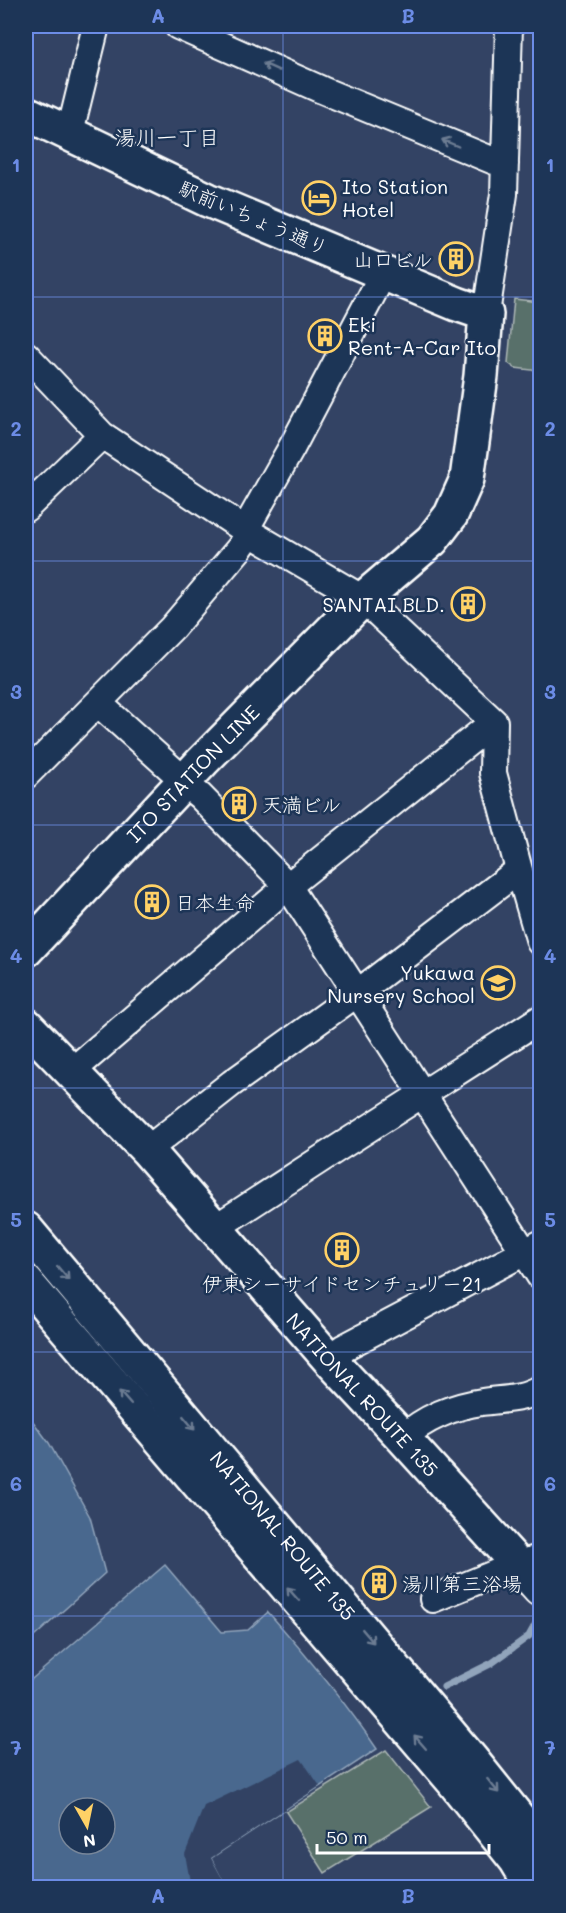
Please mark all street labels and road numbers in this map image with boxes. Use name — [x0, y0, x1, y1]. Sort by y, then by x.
street label: 駅前いちょう通り — [175, 174, 333, 260]
street label: ITO STATION LINE — [121, 699, 265, 848]
street label: NATIONAL ROUTE 135 — [281, 1307, 444, 1482]
street label: NATIONAL ROUTE 135 — [205, 1445, 362, 1625]

